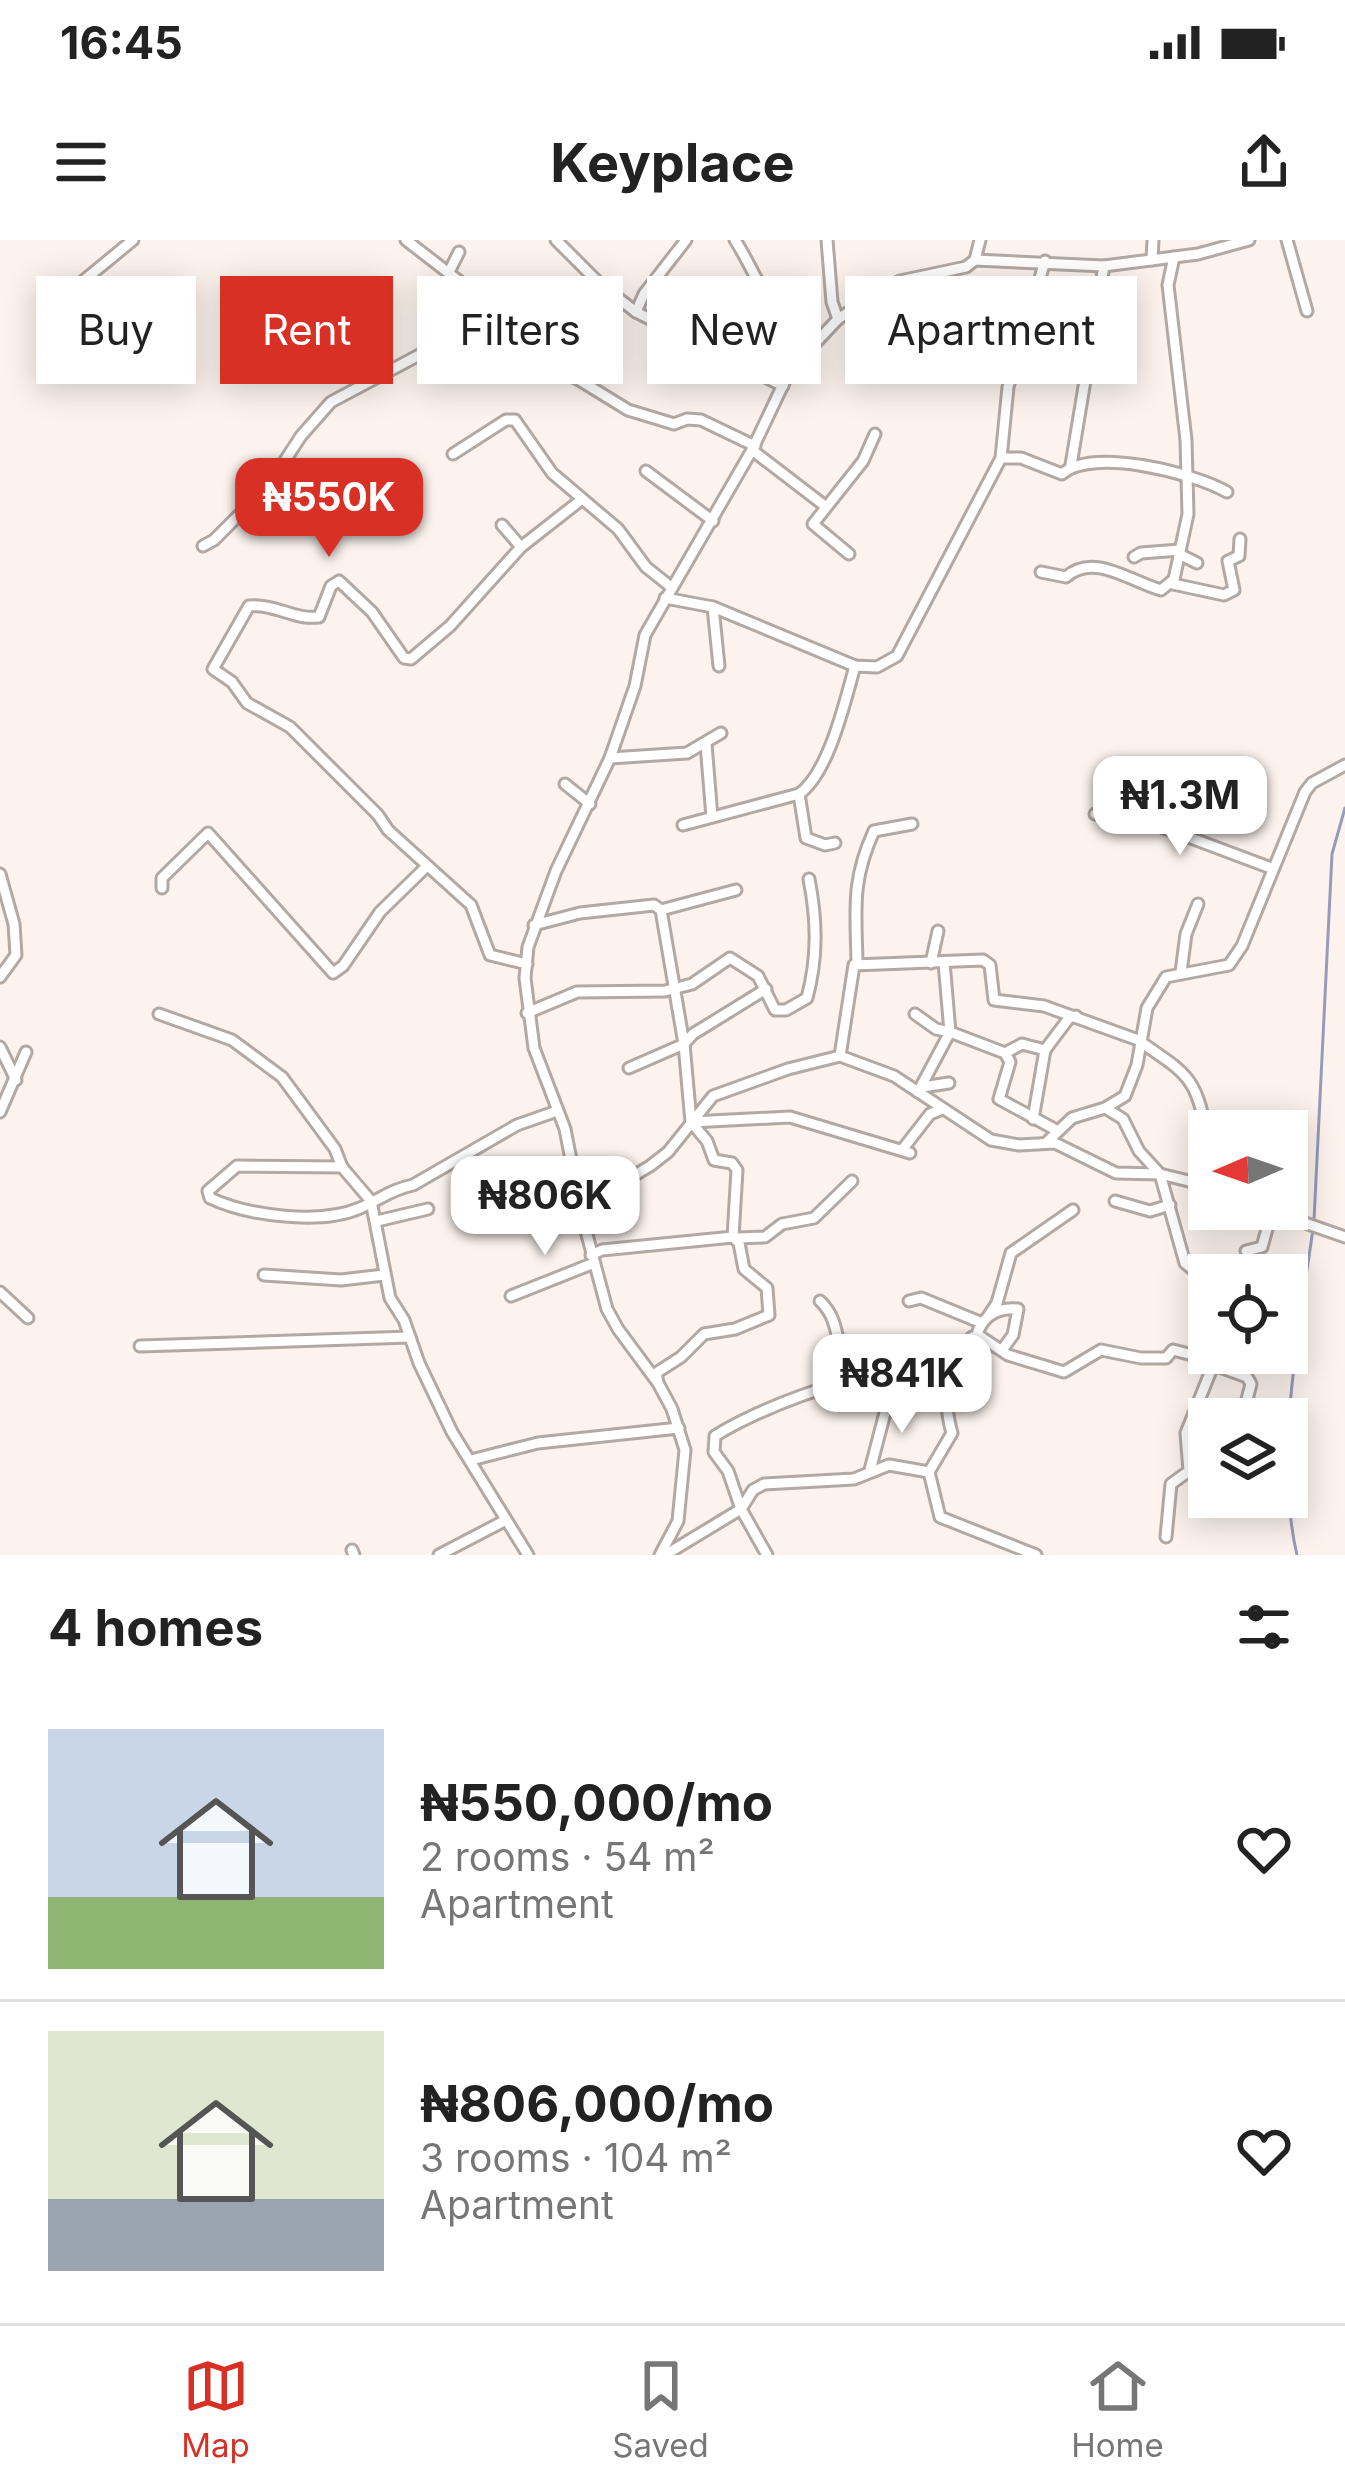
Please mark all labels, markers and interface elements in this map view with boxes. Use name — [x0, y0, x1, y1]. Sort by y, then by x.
text: 16:45 — [60, 15, 183, 70]
icon: menu — [48, 129, 114, 195]
icon: share — [1231, 129, 1297, 195]
text: Keyplace — [550, 130, 795, 195]
chip: Buy — [36, 276, 196, 384]
chip: Rent — [220, 276, 393, 384]
chip: Filters — [417, 276, 623, 384]
chip: New — [647, 276, 821, 384]
chip: Apartment — [845, 276, 1137, 384]
pin: ₦550K — [245, 458, 413, 560]
text: ₦550K — [262, 473, 396, 520]
pin: ₦1.3M — [1096, 756, 1264, 858]
text: ₦1.3M — [1120, 771, 1240, 818]
north arrow — [1188, 1110, 1308, 1230]
map controls — [1188, 1110, 1308, 1518]
pin: ₦806K — [461, 1156, 629, 1258]
text: ₦806K — [478, 1171, 612, 1218]
button: locate — [1188, 1254, 1308, 1374]
pin: ₦841K — [818, 1334, 986, 1436]
text: ₦841K — [840, 1349, 964, 1396]
button: layers — [1188, 1398, 1308, 1518]
icon: filters — [1231, 1594, 1297, 1660]
text: 4 homes — [48, 1597, 263, 1658]
text: ₦550,000/mo — [420, 1772, 773, 1833]
icon: home — [144, 1777, 288, 1921]
icon: heart — [1231, 1816, 1297, 1882]
text: 2 rooms · 54 m² — [420, 1833, 715, 1880]
text: Apartment — [420, 1880, 614, 1927]
text: ₦806,000/mo — [420, 2073, 774, 2134]
icon: home — [144, 2079, 288, 2223]
icon: heart — [1231, 2118, 1297, 2184]
text: 3 rooms · 104 m² — [420, 2134, 732, 2181]
text: Apartment — [420, 2181, 614, 2228]
tab: Map — [181, 2353, 250, 2465]
tab: Saved — [612, 2353, 709, 2465]
tab: Home — [1071, 2353, 1164, 2465]

